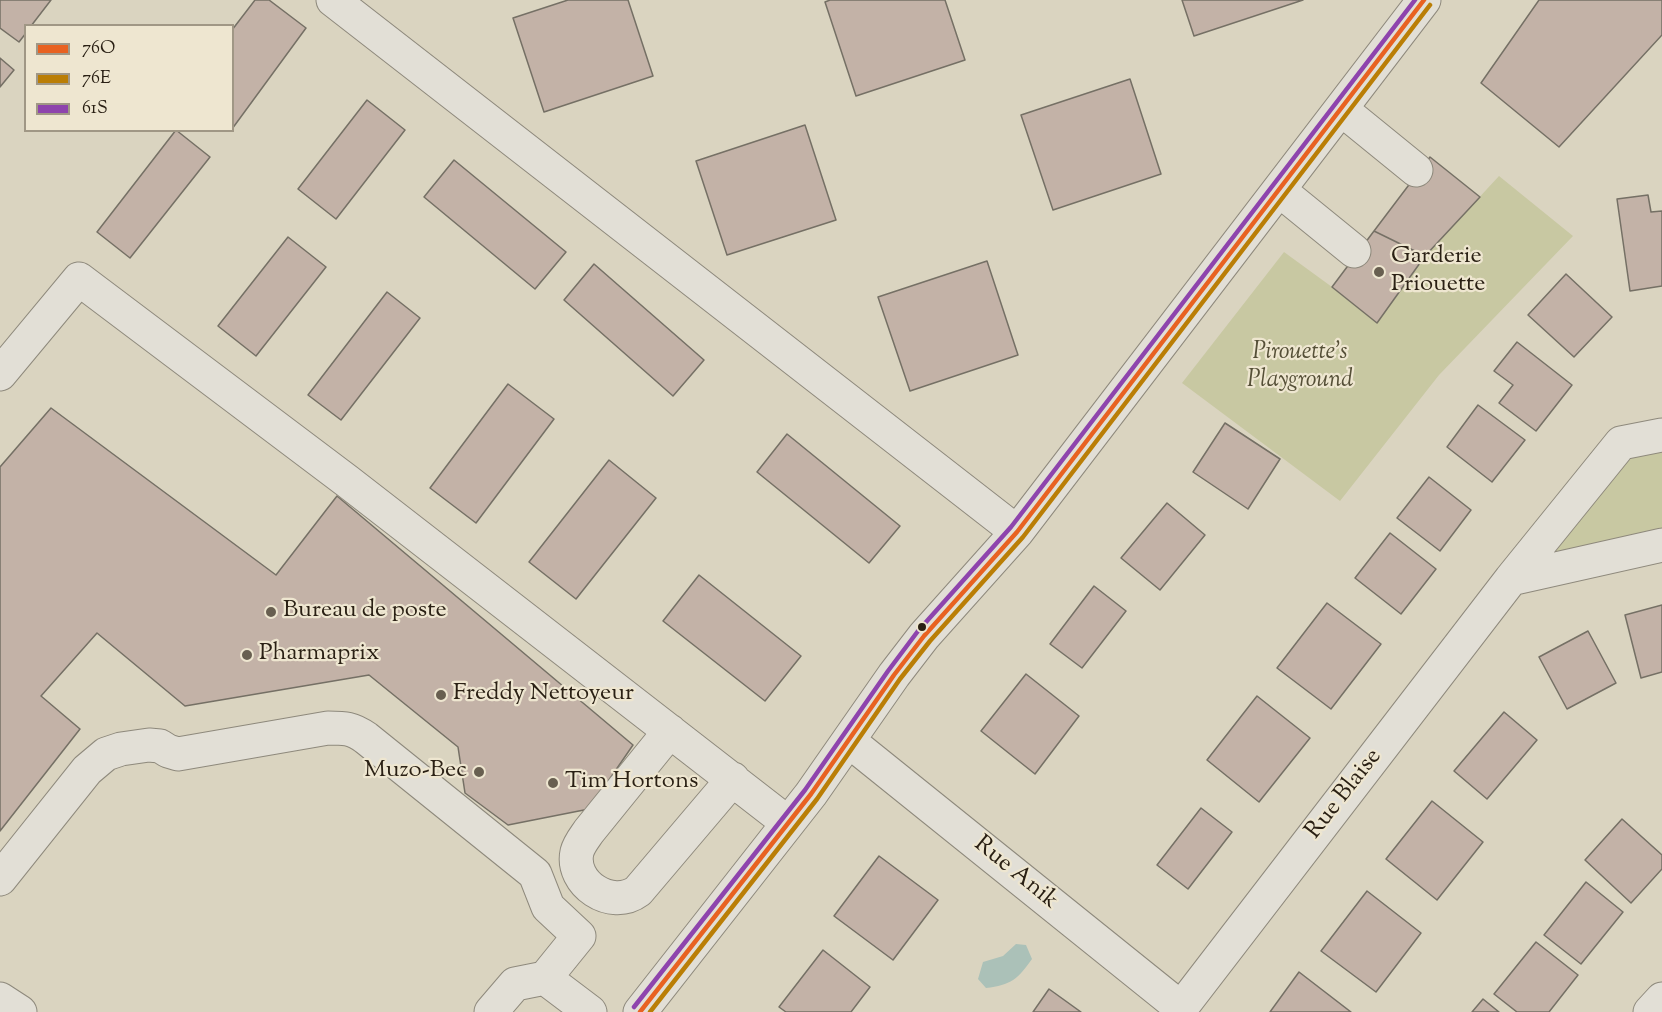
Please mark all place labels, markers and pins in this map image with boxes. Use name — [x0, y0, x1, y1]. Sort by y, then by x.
place label: Garderie Priouette — [1391, 244, 1486, 300]
marker: Garderie Priouette — [1372, 265, 1386, 279]
place label: Bureau de poste — [283, 598, 447, 626]
marker: Bureau de poste — [264, 605, 278, 619]
unlabelled marker — [916, 621, 928, 633]
place label: Pharmaprix — [259, 641, 379, 669]
marker: Pharmaprix — [240, 648, 254, 662]
place label: Freddy Nettoyeur — [453, 681, 634, 709]
marker: Freddy Nettoyeur — [434, 688, 448, 702]
place label: Muzo-Bec — [364, 758, 467, 786]
marker: Muzo-Bec — [472, 765, 486, 779]
place label: Tim Hortons — [565, 769, 699, 797]
marker: Tim Hortons — [546, 776, 560, 790]

